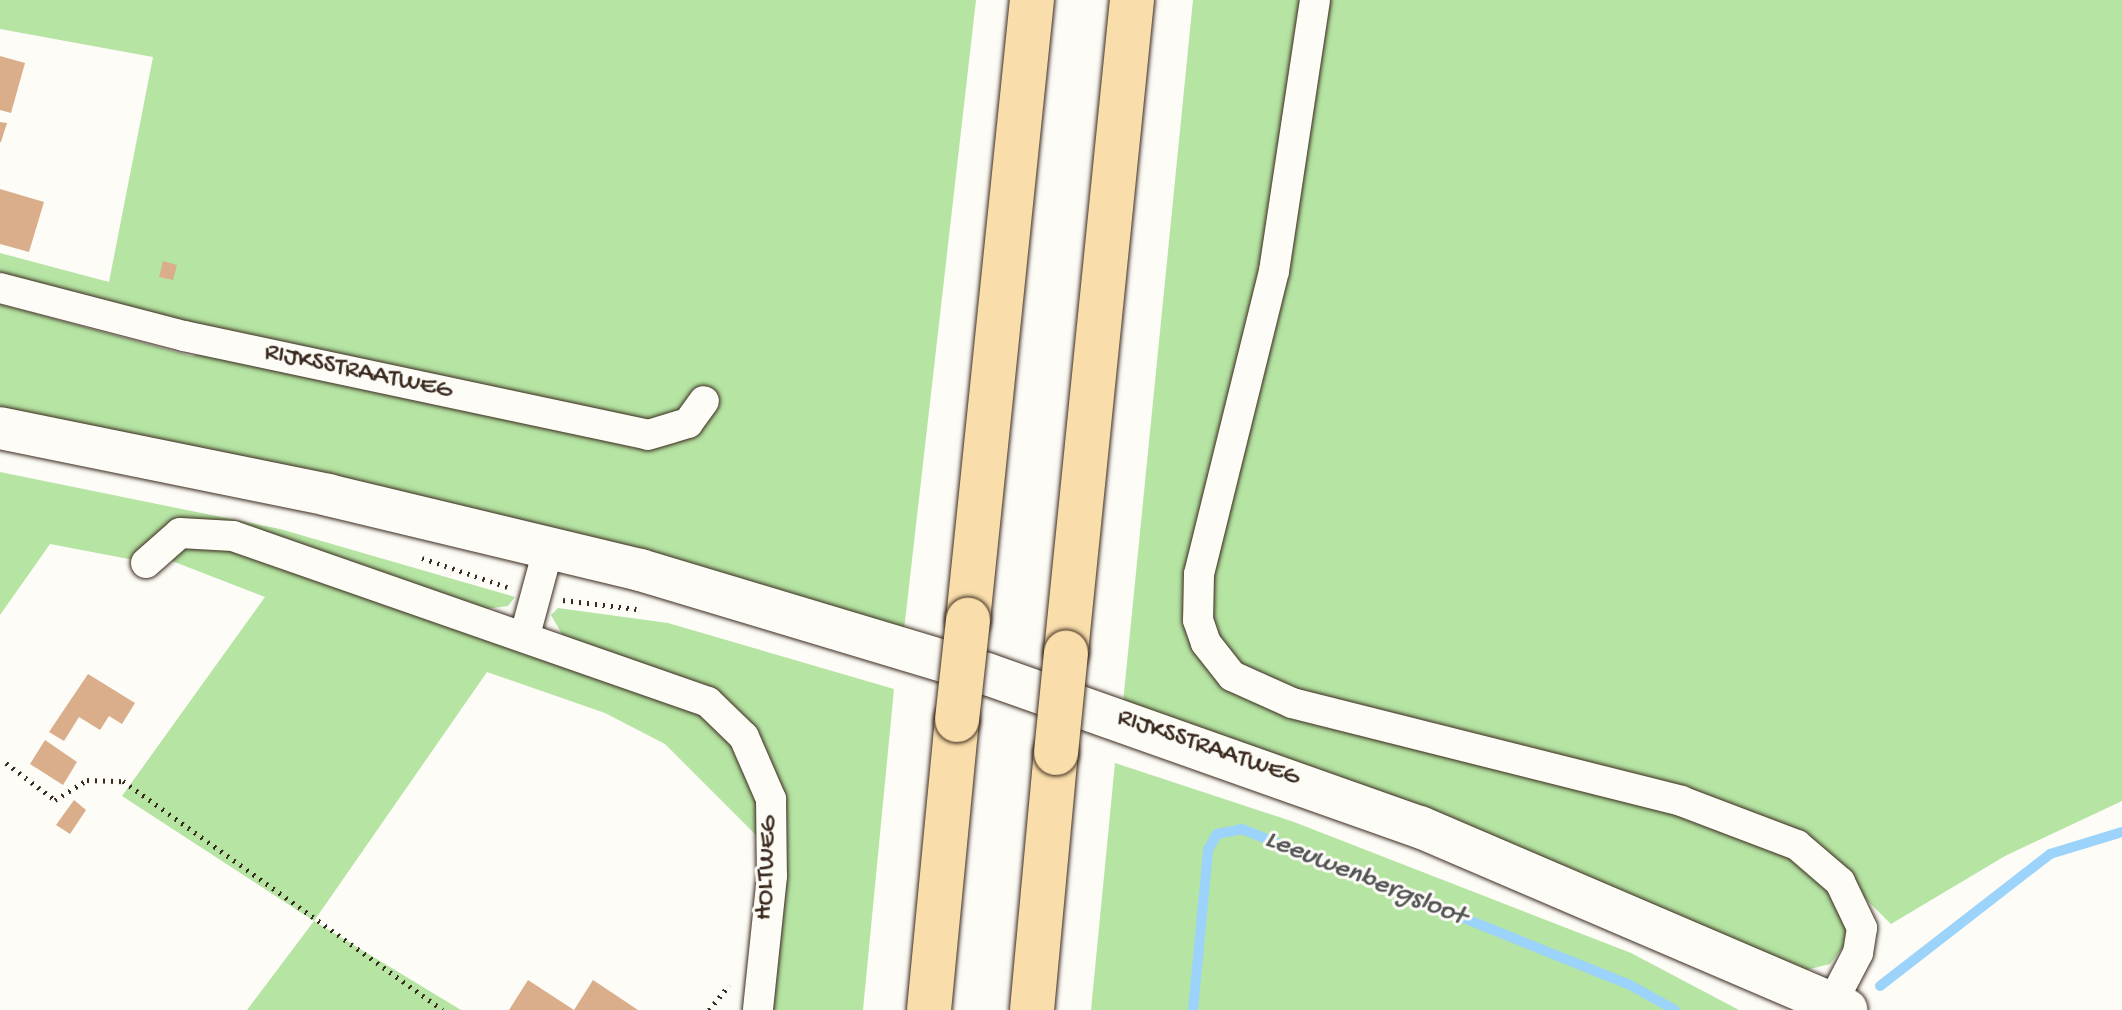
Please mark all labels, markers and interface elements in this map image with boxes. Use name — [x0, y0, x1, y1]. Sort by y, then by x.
street label: RIJKSSTRAATWEG — [261, 338, 455, 408]
street label: RIJKSSTRAATWEG — [1113, 703, 1303, 795]
street label: HOLTWEG — [750, 815, 786, 921]
water label: Leeuwenbergsloot — [1260, 823, 1470, 935]

